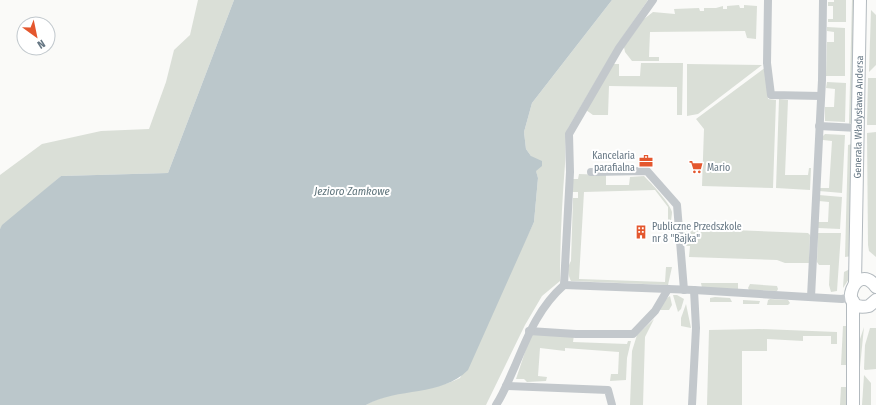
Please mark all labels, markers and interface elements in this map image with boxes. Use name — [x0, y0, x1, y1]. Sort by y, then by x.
north arrow — [16, 16, 56, 56]
text: N — [35, 37, 47, 51]
street label: Generała Władysława Andersa — [852, 55, 866, 179]
place label: Kancelaria parafialna — [592, 150, 635, 174]
office icon: Kancelaria parafialna — [638, 153, 654, 169]
supermarket icon: Mario — [688, 159, 704, 175]
place label: Mario — [707, 162, 730, 174]
water label: Jezioro Zamkowe — [313, 185, 390, 198]
place label: Publiczne Przedszkole nr 8 "Bajka" — [652, 221, 742, 245]
building icon: Publiczne Przedszkole nr 8 "Bajka" — [633, 224, 649, 240]

